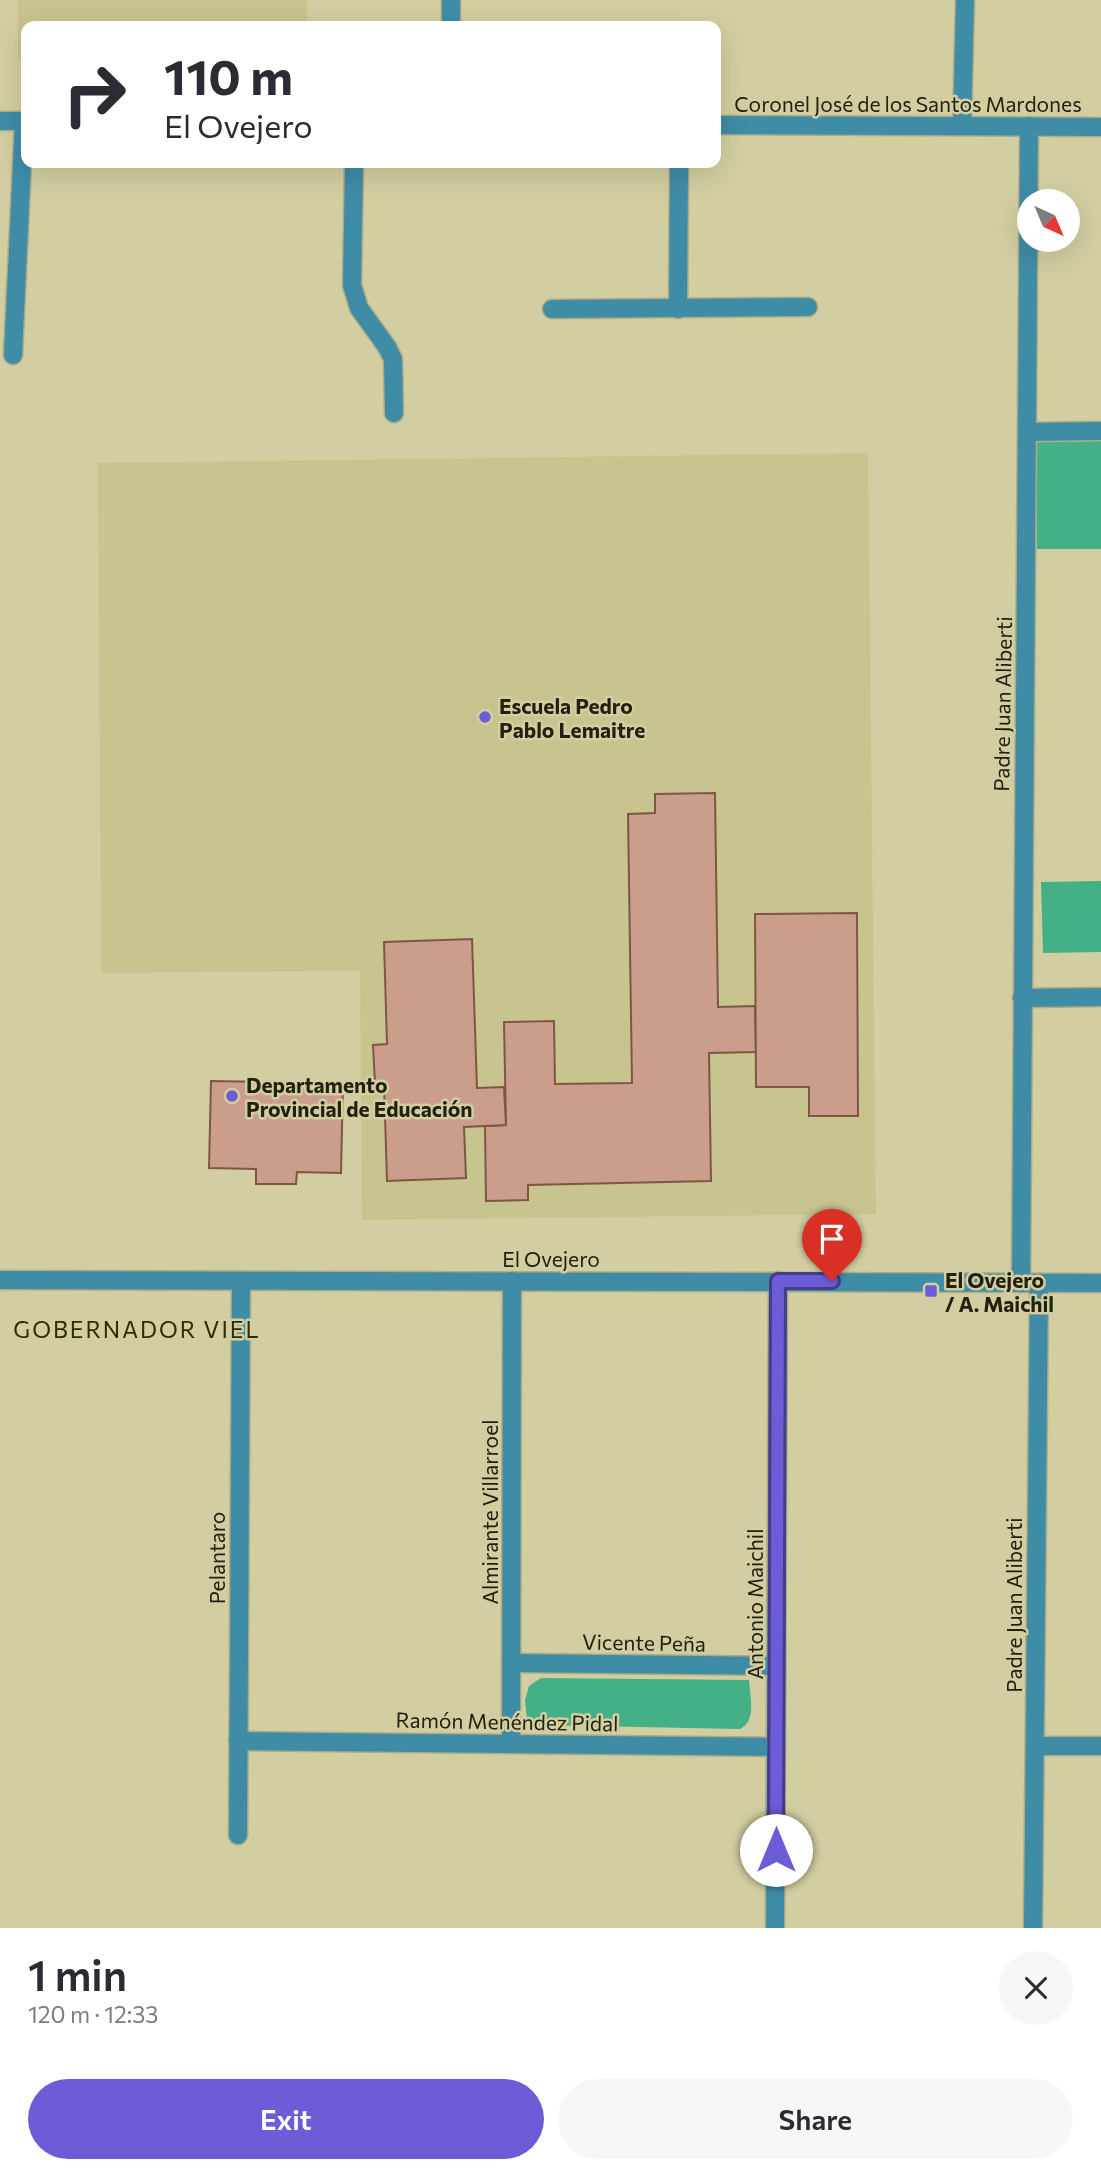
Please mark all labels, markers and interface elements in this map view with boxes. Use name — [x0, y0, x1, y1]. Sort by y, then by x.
text: 110 m — [164, 45, 293, 105]
icon: right — [49, 49, 140, 140]
street label: Coronel José de los Santos Mardones — [734, 91, 1082, 116]
text: El Ovejero — [164, 105, 313, 145]
north arrow — [1017, 189, 1080, 252]
map controls — [1017, 189, 1080, 252]
street label: Padre Juan Aliberti — [988, 616, 1016, 792]
place label: Escuela Pedro Pablo Lemaitre — [499, 693, 645, 742]
marker: Escuela Pedro Pablo Lemaitre — [477, 709, 493, 725]
place label: Departamento Provincial de Educación — [246, 1072, 472, 1121]
marker: Departamento Provincial de Educación — [224, 1088, 240, 1104]
pin — [802, 1209, 862, 1281]
icon: arrive — [813, 1220, 851, 1258]
street label: El Ovejero — [502, 1246, 600, 1271]
place label: El Ovejero / A. Maichil — [945, 1267, 1054, 1316]
marker: El Ovejero / A. Maichil — [923, 1283, 939, 1299]
district label: GOBERNADOR VIEL — [13, 1315, 261, 1343]
street label: Almirante Villarroel — [477, 1419, 502, 1605]
street label: Pelantaro — [204, 1512, 229, 1604]
street label: Padre Juan Aliberti — [1001, 1517, 1026, 1693]
street label: Antonio Maichil — [742, 1529, 767, 1679]
street label: Vicente Peña — [582, 1628, 706, 1656]
street label: Ramón Menéndez Pidal — [395, 1707, 619, 1735]
position arrow — [739, 1813, 813, 1887]
text: 1 min — [28, 1948, 127, 2000]
button: close — [999, 1951, 1073, 2025]
text: 120 m · 12:33 — [28, 2000, 158, 2028]
button: Exit — [28, 2079, 544, 2159]
button: Share — [558, 2079, 1073, 2159]

